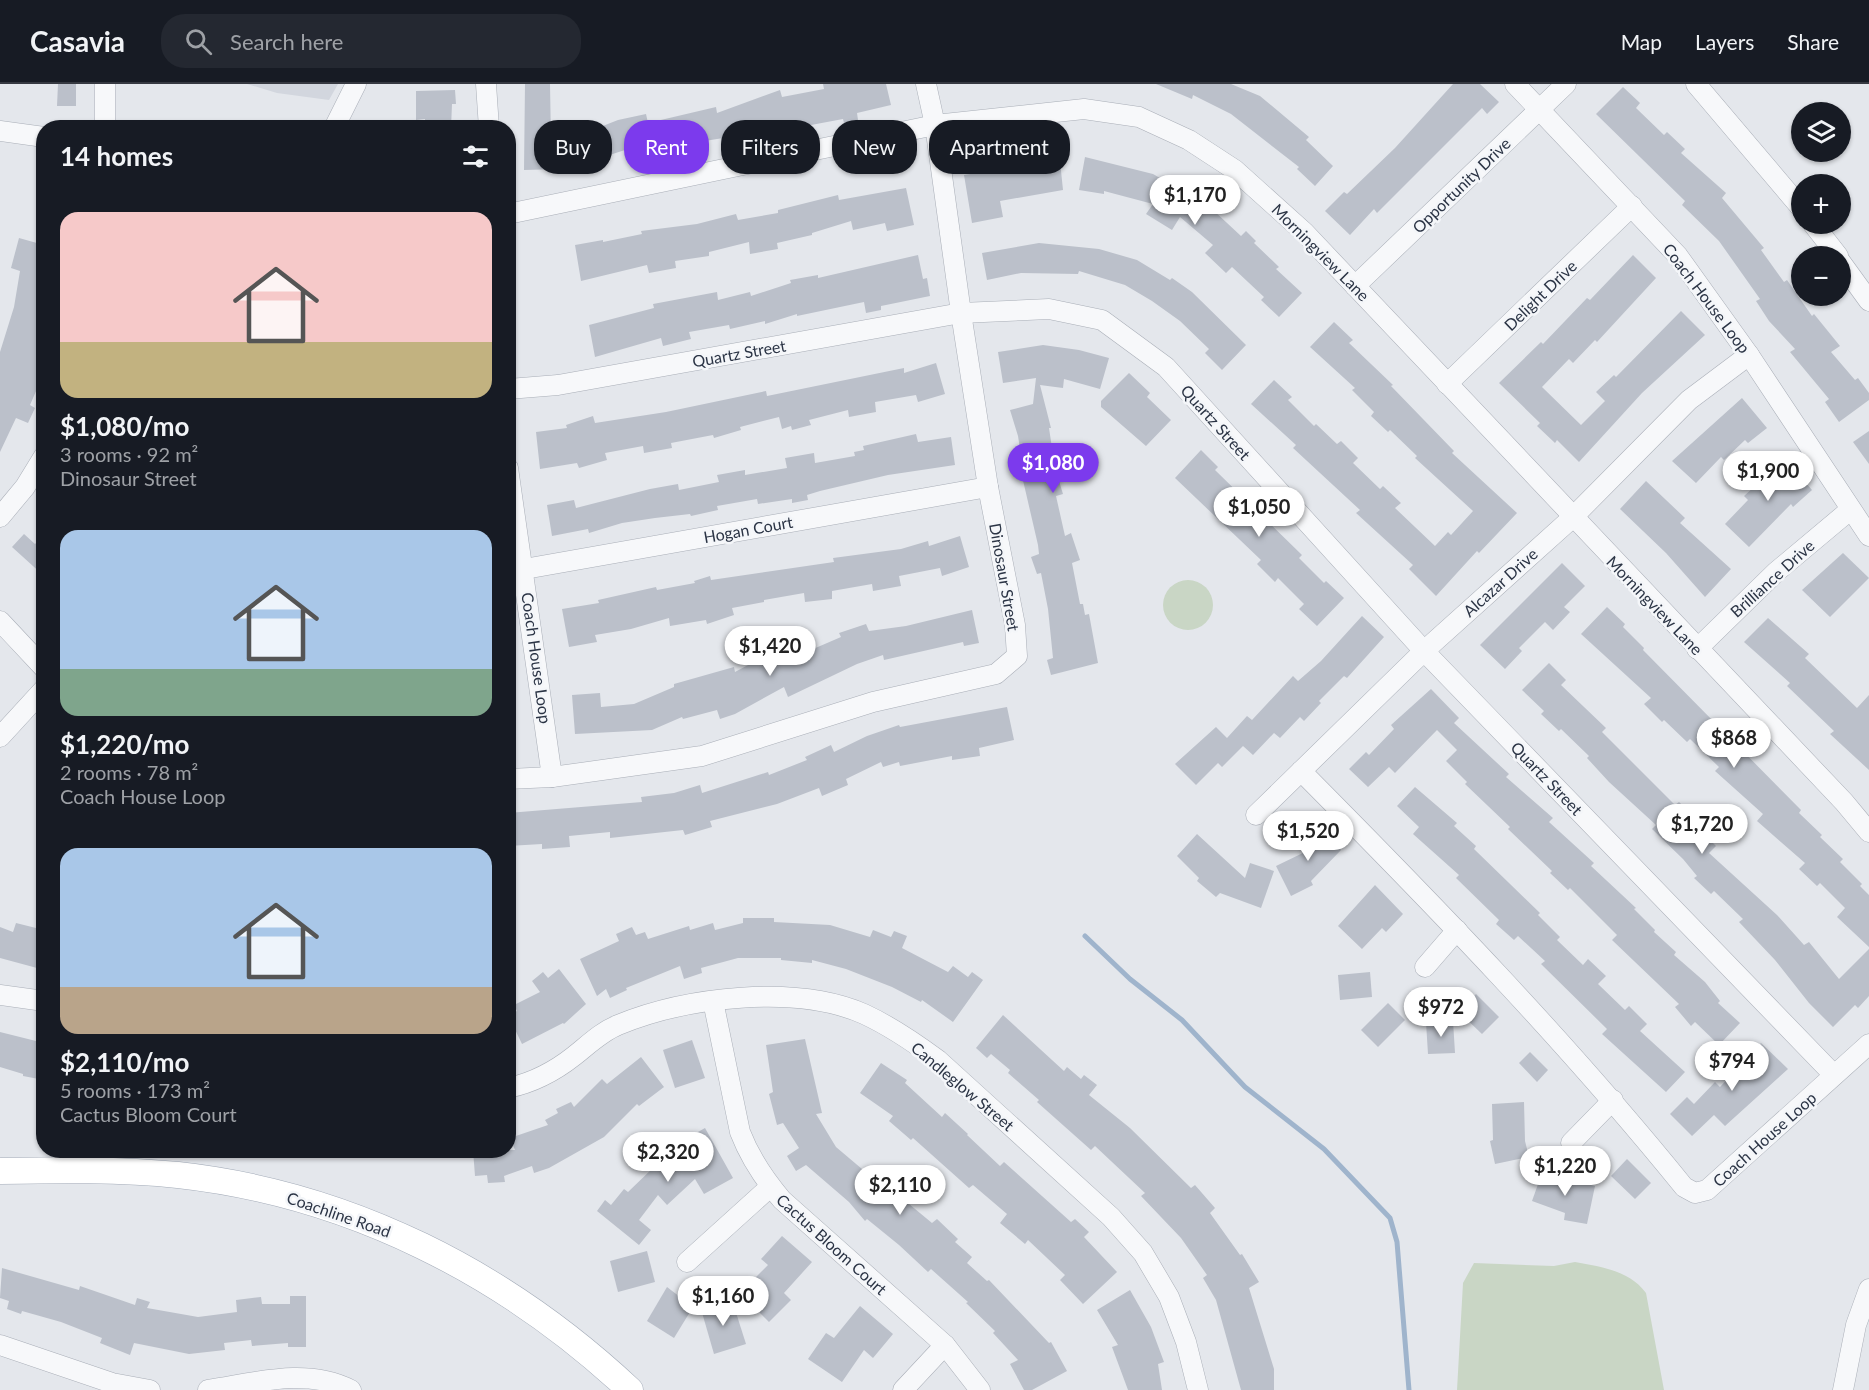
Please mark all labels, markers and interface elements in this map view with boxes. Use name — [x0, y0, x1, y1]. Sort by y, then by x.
search box — [161, 14, 581, 68]
text: Casavia — [30, 24, 125, 58]
icon: search — [182, 25, 215, 58]
text: Search here — [230, 28, 344, 55]
text: Map — [1621, 29, 1662, 54]
text: Layers — [1695, 29, 1754, 54]
text: Share — [1787, 29, 1839, 54]
map controls — [1791, 102, 1851, 306]
button: layers — [1791, 102, 1851, 162]
chip: Buy — [534, 120, 612, 174]
chip: Rent — [624, 120, 709, 174]
chip: Filters — [721, 120, 820, 174]
chip: New — [832, 120, 917, 174]
chip: Apartment — [929, 120, 1070, 174]
street label: Opportunity Drive — [1408, 133, 1514, 237]
text: 14 homes — [60, 140, 173, 172]
icon: filters — [459, 140, 492, 173]
button: + — [1791, 174, 1851, 234]
pin: $1,170 — [1146, 175, 1244, 226]
text: $1,170 — [1164, 182, 1226, 206]
street label: Morningview Lane — [1268, 199, 1374, 305]
street label: Coach House Loop — [1660, 239, 1754, 357]
button: − — [1791, 246, 1851, 306]
icon: home — [222, 251, 330, 359]
street label: Delight Drive — [1500, 256, 1580, 334]
street label: Quartz Street — [691, 335, 787, 371]
street label: Quartz Street — [1177, 381, 1255, 464]
text: $1,080/mo — [60, 410, 190, 442]
text: 3 rooms · 92 m² — [60, 442, 198, 466]
pin: $1,080 — [1004, 443, 1102, 494]
text: $1,080 — [1022, 450, 1084, 474]
pin: $1,900 — [1719, 451, 1817, 502]
text: $1,900 — [1737, 458, 1799, 482]
text: Dinosaur Street — [60, 466, 197, 490]
pin: $1,050 — [1210, 487, 1308, 538]
text: $1,050 — [1228, 494, 1290, 518]
street label: Hogan Court — [702, 512, 794, 546]
street label: Dinosaur Street — [986, 522, 1024, 633]
street label: Brilliance Drive — [1726, 535, 1818, 621]
street label: Alcazar Drive — [1459, 544, 1541, 620]
street label: Morningview Lane — [1603, 552, 1707, 658]
icon: home — [222, 569, 330, 677]
street label: Coach House Loop — [518, 591, 556, 725]
pin: $1,420 — [721, 626, 819, 677]
text: $1,420 — [739, 633, 801, 657]
pin: $868 — [1698, 718, 1770, 769]
text: $868 — [1711, 725, 1757, 749]
text: $1,220/mo — [60, 728, 190, 760]
street label: Quartz Street — [1507, 737, 1587, 819]
text: 2 rooms · 78 m² — [60, 760, 198, 784]
text: Coach House Loop — [60, 784, 226, 808]
pin: $1,720 — [1653, 804, 1751, 855]
pin: $1,520 — [1259, 811, 1357, 862]
text: $1,720 — [1671, 811, 1733, 835]
text: $1,520 — [1277, 818, 1339, 842]
icon: home — [222, 887, 330, 995]
pin: $972 — [1405, 987, 1477, 1038]
text: $972 — [1418, 994, 1464, 1018]
street label: Candleglow Street — [908, 1037, 1018, 1135]
pin: $794 — [1696, 1041, 1768, 1092]
text: $2,110/mo — [60, 1046, 190, 1078]
text: $794 — [1709, 1048, 1755, 1072]
text: 5 rooms · 173 m² — [60, 1078, 210, 1102]
street label: Coach House Loop — [1708, 1088, 1820, 1190]
text: Cactus Bloom Court — [60, 1102, 237, 1126]
pin: $2,320 — [619, 1132, 717, 1183]
text: $2,320 — [637, 1139, 699, 1163]
pin: $1,220 — [1516, 1146, 1614, 1197]
text: $1,220 — [1534, 1153, 1596, 1177]
pin: $2,110 — [851, 1165, 949, 1216]
text: $2,110 — [869, 1172, 931, 1196]
street label: Coachline Road — [285, 1187, 393, 1241]
street label: Cactus Bloom Court — [773, 1190, 891, 1299]
pin: $1,160 — [674, 1276, 772, 1327]
text: $1,160 — [692, 1283, 754, 1307]

